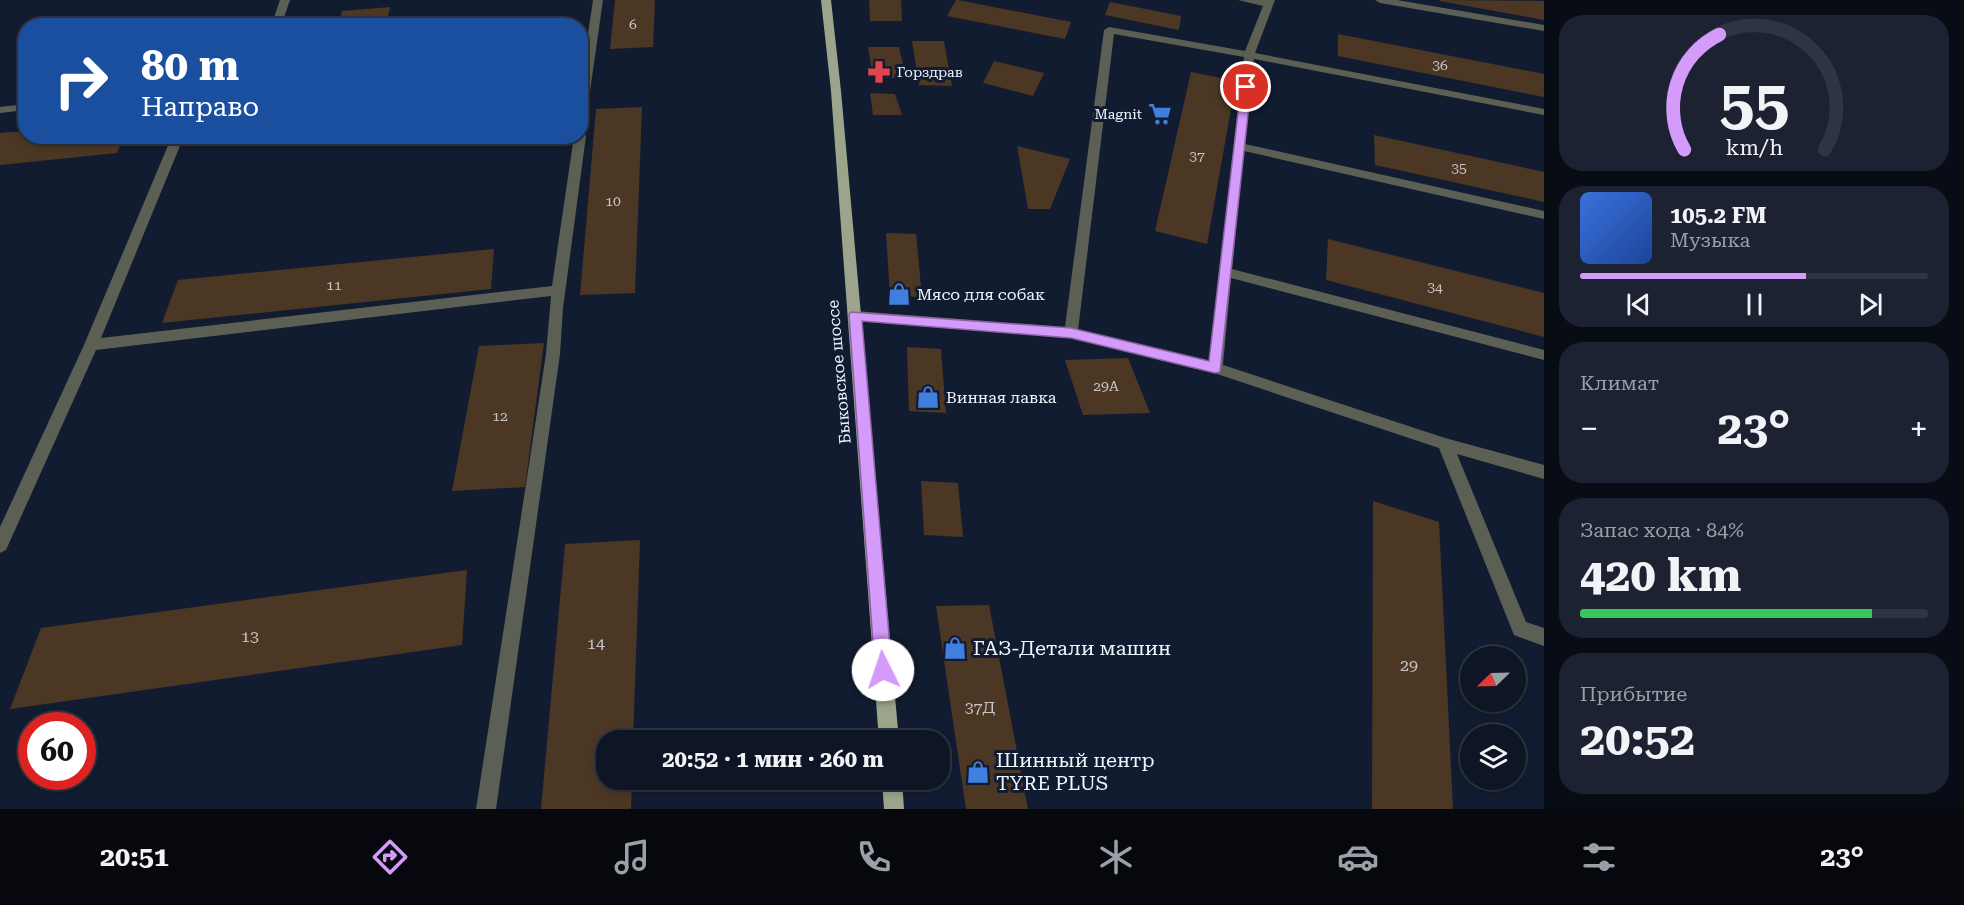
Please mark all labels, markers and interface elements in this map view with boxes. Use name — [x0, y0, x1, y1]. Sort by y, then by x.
house number: 6 — [629, 16, 637, 32]
text: 80 m — [141, 41, 239, 90]
icon: right — [42, 42, 120, 120]
house number: 36 — [1432, 57, 1448, 73]
pharmacy icon: Горздрав — [866, 59, 892, 85]
pin — [1220, 61, 1271, 112]
place label: Горздрав — [897, 64, 963, 80]
text: 55 — [1719, 66, 1789, 139]
icon: arrive — [1229, 70, 1262, 103]
text: Направо — [141, 91, 259, 123]
supermarket icon: Magnit — [1147, 101, 1173, 127]
place label: Magnit — [1095, 106, 1142, 122]
text: km/h — [1725, 135, 1783, 160]
house number: 37 — [1189, 148, 1205, 164]
house number: 35 — [1451, 160, 1467, 176]
house number: 10 — [605, 193, 621, 209]
text: 105.2 FM — [1670, 203, 1767, 228]
text: Музыка — [1670, 228, 1750, 252]
house number: 11 — [326, 277, 342, 293]
house number: 34 — [1427, 279, 1443, 295]
shop icon: Мясо для собак — [886, 281, 912, 307]
place label: Мясо для собак — [917, 285, 1045, 304]
icon: previous — [1622, 288, 1655, 321]
icon: pause — [1738, 288, 1771, 321]
icon: next — [1854, 288, 1887, 321]
street label: Быковское шоссе — [823, 299, 855, 445]
text: Климат — [1580, 371, 1659, 395]
house number: 29А — [1093, 378, 1119, 394]
shop icon: Винная лавка — [915, 384, 941, 410]
place label: Винная лавка — [946, 388, 1057, 407]
text: 23° — [1718, 402, 1790, 455]
house number: 12 — [492, 408, 508, 424]
text: − — [1580, 409, 1598, 448]
text: + — [1910, 409, 1928, 448]
text: Запас хода · 84% — [1580, 518, 1744, 542]
text: 420 km — [1580, 549, 1741, 602]
house number: 13 — [241, 627, 259, 646]
house number: 14 — [587, 634, 605, 653]
shop icon: ГАЗ-Детали машин — [942, 635, 968, 661]
place label: ГАЗ-Детали машин — [973, 636, 1171, 660]
position arrow — [851, 638, 915, 702]
north arrow — [1460, 646, 1526, 712]
map controls — [1460, 646, 1526, 790]
house number: 29 — [1400, 656, 1418, 675]
text: Прибытие — [1580, 682, 1687, 706]
house number: 37Д — [965, 698, 996, 717]
speed limit sign: 60 — [18, 712, 96, 790]
text: 20:52 — [1580, 713, 1695, 766]
button: layers — [1460, 724, 1526, 790]
text: 20:52 · 1 мин · 260 m — [662, 747, 884, 772]
place label: Шинный центр TYRE PLUS — [996, 748, 1154, 795]
shop icon: Шинный центр TYRE PLUS — [965, 759, 991, 785]
icon: directions — [369, 836, 411, 878]
icon: music — [611, 836, 653, 878]
icon: phone — [853, 836, 895, 878]
icon: climate — [1095, 836, 1137, 878]
icon: car — [1337, 836, 1379, 878]
icon: filters — [1578, 836, 1620, 878]
text: 20:51 — [100, 841, 169, 873]
text: 23° — [1820, 841, 1864, 873]

